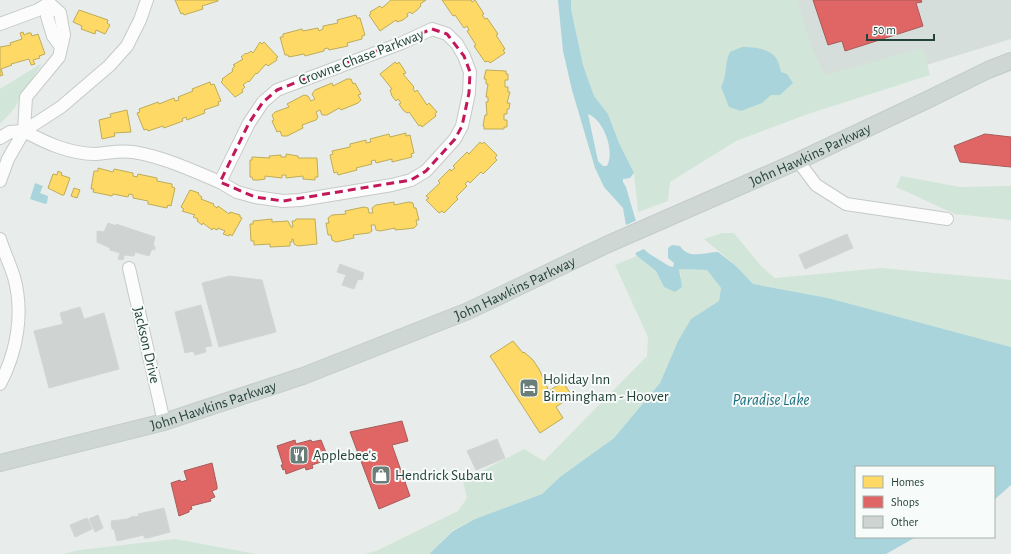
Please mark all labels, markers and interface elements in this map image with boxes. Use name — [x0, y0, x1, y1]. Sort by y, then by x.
scale bar — [867, 16, 934, 42]
text: 50 m — [873, 24, 896, 36]
street label: Crowne Chase Parkway — [296, 26, 427, 88]
street label: John Hawkins Parkway — [747, 120, 874, 189]
street label: John Hawkins Parkway — [453, 253, 578, 323]
street label: Jackson Drive — [130, 305, 163, 385]
place label: Holiday Inn Birmingham - Hoover — [543, 372, 669, 404]
hotel icon: Holiday Inn Birmingham - Hoover — [518, 377, 540, 399]
street label: John Hawkins Parkway — [149, 378, 279, 433]
water label: Paradise Lake — [732, 392, 810, 408]
restaurant icon: Applebee's — [288, 444, 310, 466]
place label: Applebee's — [313, 448, 376, 463]
shop icon: Hendrick Subaru — [370, 464, 392, 486]
legend — [855, 466, 995, 538]
place label: Hendrick Subaru — [395, 468, 493, 483]
text: Homes — [891, 476, 924, 488]
text: Shops — [891, 496, 919, 508]
text: Other — [891, 516, 918, 528]

